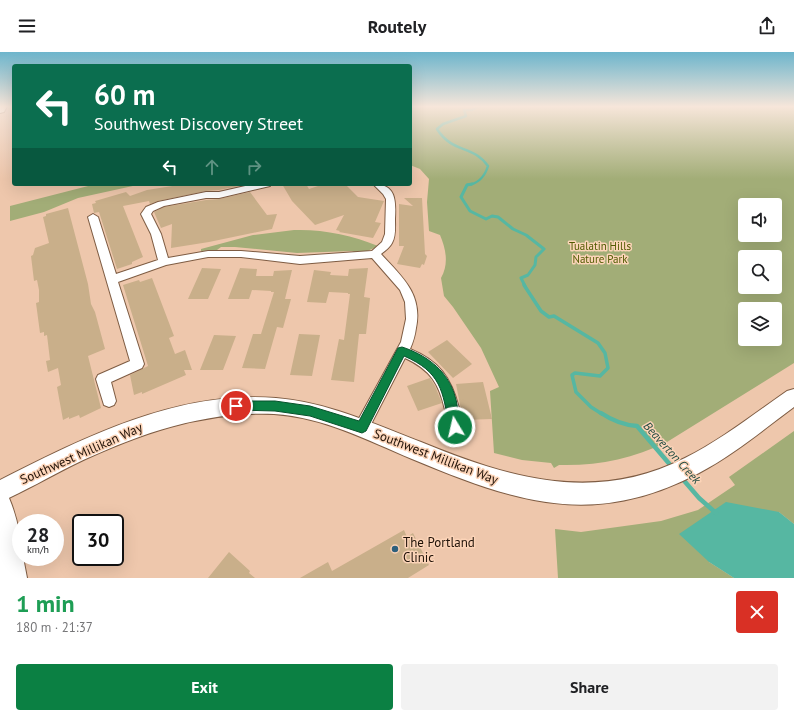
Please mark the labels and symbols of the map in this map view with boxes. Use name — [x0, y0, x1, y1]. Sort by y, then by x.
park label: Tualatin Hills Nature Park — [569, 239, 631, 266]
pin — [219, 389, 253, 423]
position arrow — [434, 406, 476, 448]
water label: Beaverton Creek — [641, 418, 705, 487]
street label: Southwest Millikan Way — [17, 419, 145, 488]
street label: Southwest Millikan Way — [371, 425, 501, 488]
speed limit sign: 30 — [72, 514, 124, 566]
place label: The Portland Clinic — [403, 534, 475, 566]
marker: The Portland Clinic — [390, 544, 400, 554]

